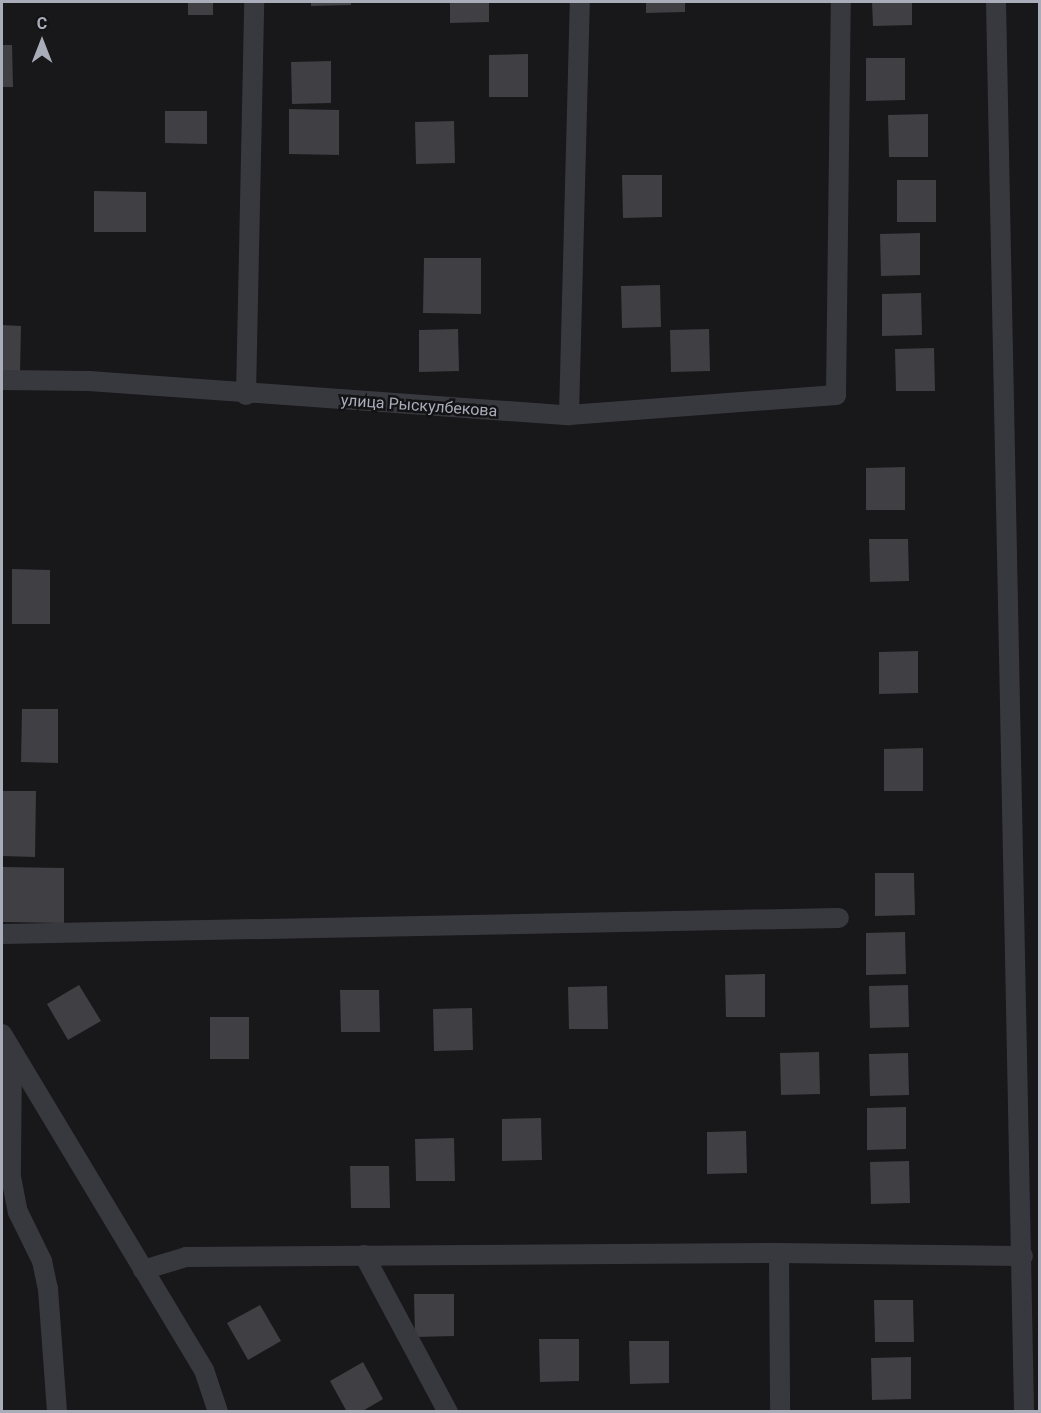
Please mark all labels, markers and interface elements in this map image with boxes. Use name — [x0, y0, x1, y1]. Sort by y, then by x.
north arrow — [12, 12, 72, 72]
text: С — [37, 14, 47, 33]
street label: улица Рыскулбекова — [340, 391, 498, 421]

